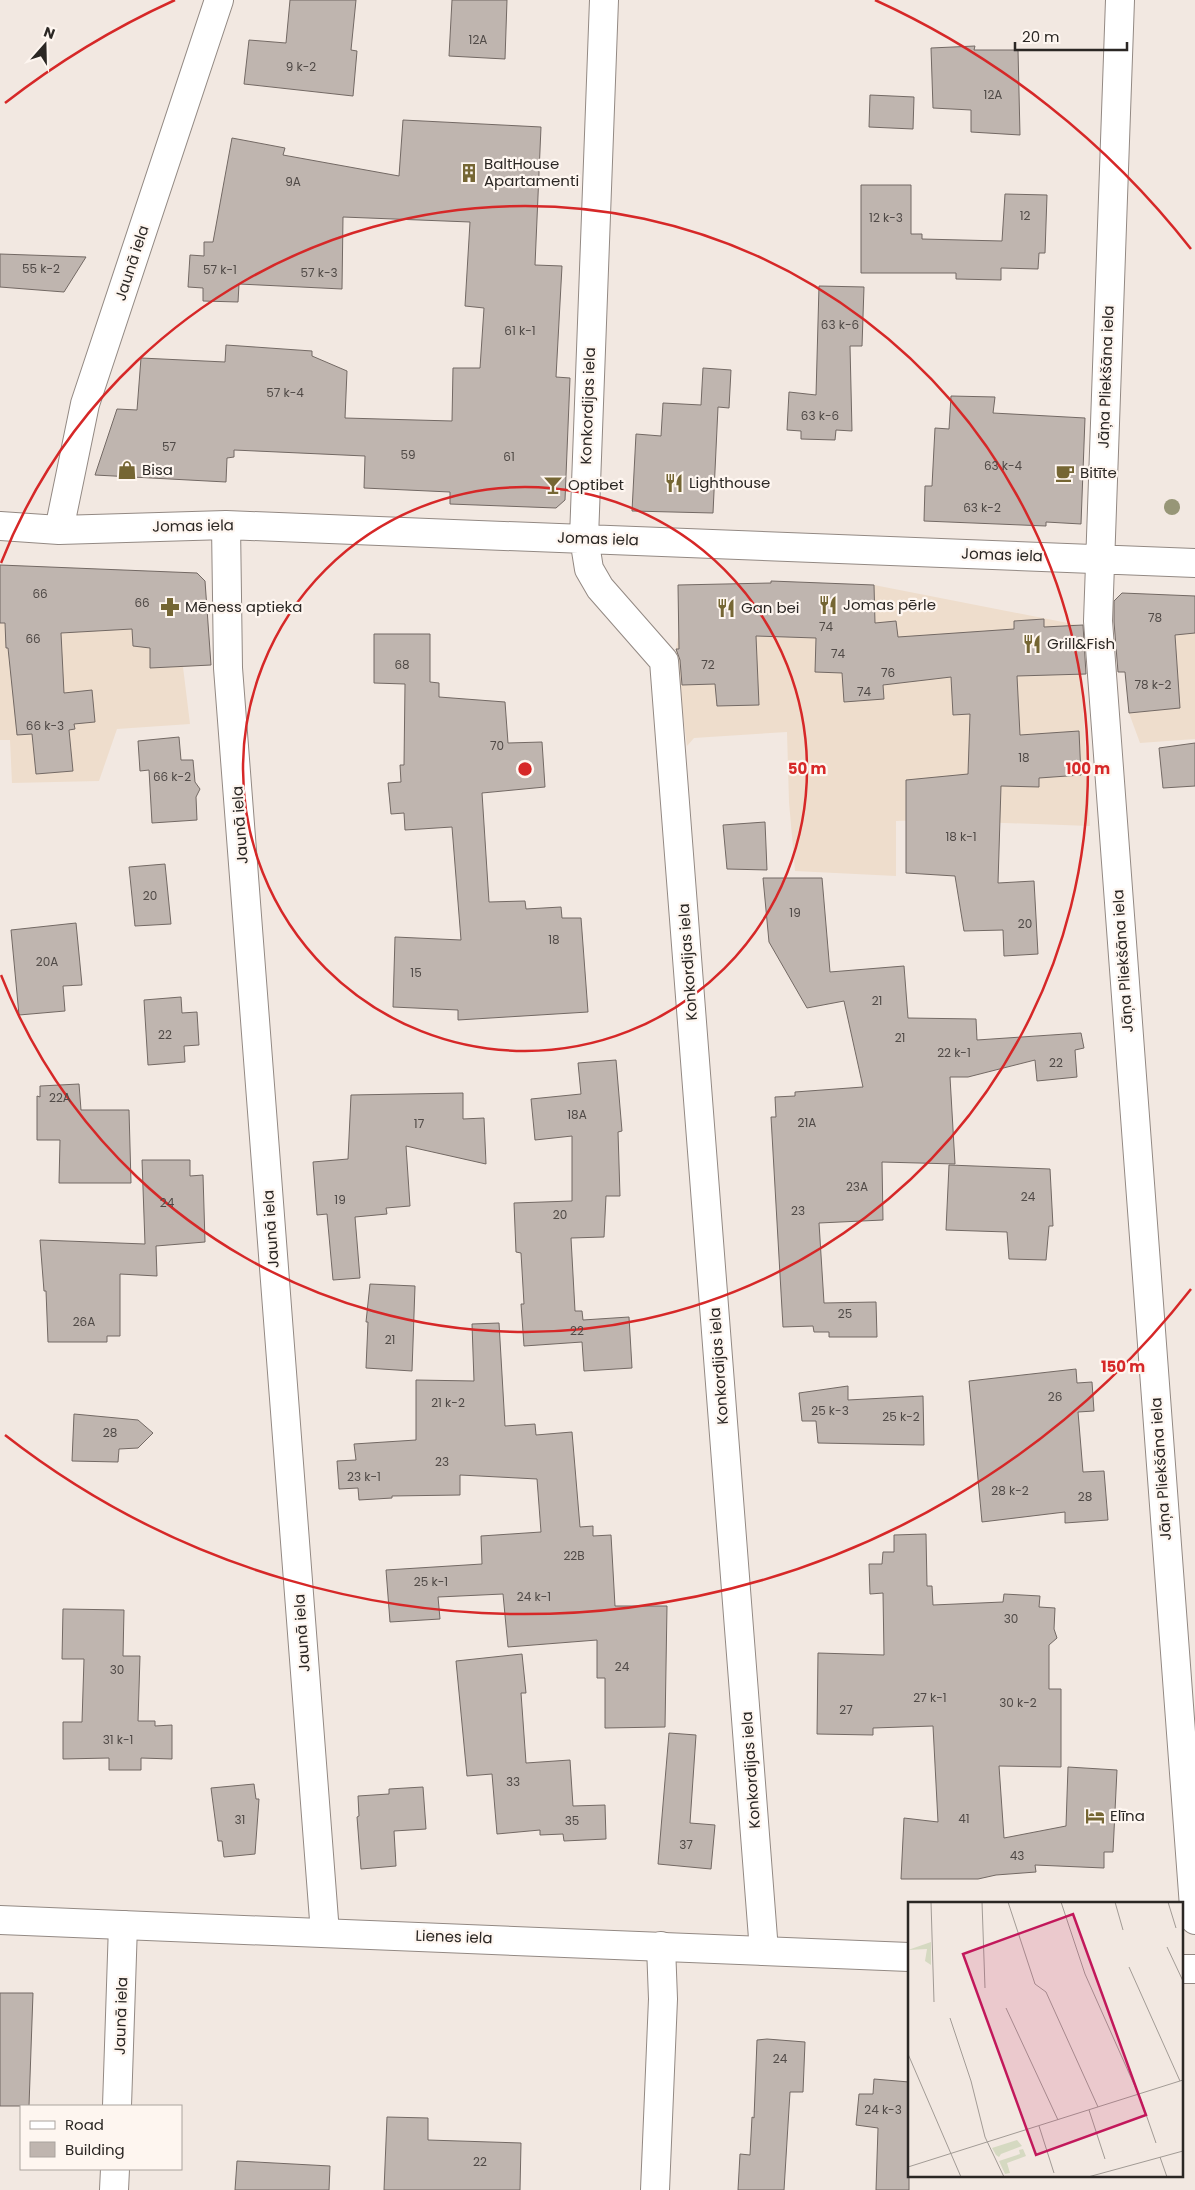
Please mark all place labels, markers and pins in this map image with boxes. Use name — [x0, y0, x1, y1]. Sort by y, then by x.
place label: BaltHouse Apartamenti — [484, 153, 579, 191]
building icon: BaltHouse Apartamenti — [458, 162, 480, 184]
shop icon: Bisa — [116, 459, 138, 481]
place label: Bisa — [142, 459, 173, 480]
cafe icon: Bitīte — [1054, 462, 1076, 484]
place label: Bitīte — [1080, 462, 1117, 483]
restaurant icon: Lighthouse — [663, 472, 685, 494]
place label: Lighthouse — [689, 472, 770, 493]
bar icon: Optibet — [542, 474, 564, 496]
place label: Optibet — [568, 474, 624, 495]
restaurant icon: Jomas pērle — [817, 594, 839, 616]
place label: Jomas pērle — [843, 594, 936, 615]
pharmacy icon: Mēness aptieka — [159, 596, 181, 618]
place label: Mēness aptieka — [185, 596, 302, 617]
restaurant icon: Gan bei — [715, 597, 737, 619]
place label: Gan bei — [741, 597, 800, 618]
restaurant icon: Grill&Fish — [1021, 633, 1043, 655]
place label: Grill&Fish — [1047, 633, 1115, 654]
centre of rings — [516, 760, 534, 778]
hotel icon: Elīna — [1084, 1805, 1106, 1827]
place label: Elīna — [1110, 1805, 1145, 1826]

